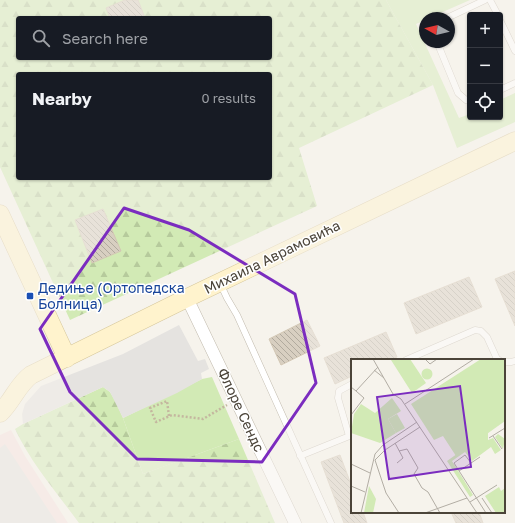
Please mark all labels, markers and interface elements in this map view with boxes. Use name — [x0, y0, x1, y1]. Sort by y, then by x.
north arrow — [419, 12, 455, 48]
map controls — [467, 12, 503, 120]
button: + — [467, 12, 503, 48]
search box — [16, 16, 272, 60]
icon: search — [30, 27, 52, 49]
text: Search here — [62, 29, 148, 47]
button: − — [467, 48, 503, 84]
button: locate — [467, 84, 503, 120]
text: Nearby — [32, 88, 92, 109]
text: 0 results — [201, 90, 256, 106]
street label: Михаила Аврамовића — [201, 216, 343, 297]
place label: Дедиње (Ортопедска Болница) — [38, 279, 185, 312]
marker: Дедиње (Ортопедска Болница) — [25, 291, 35, 301]
inset map — [351, 359, 505, 513]
street label: Флоре Сендс — [215, 365, 268, 455]

